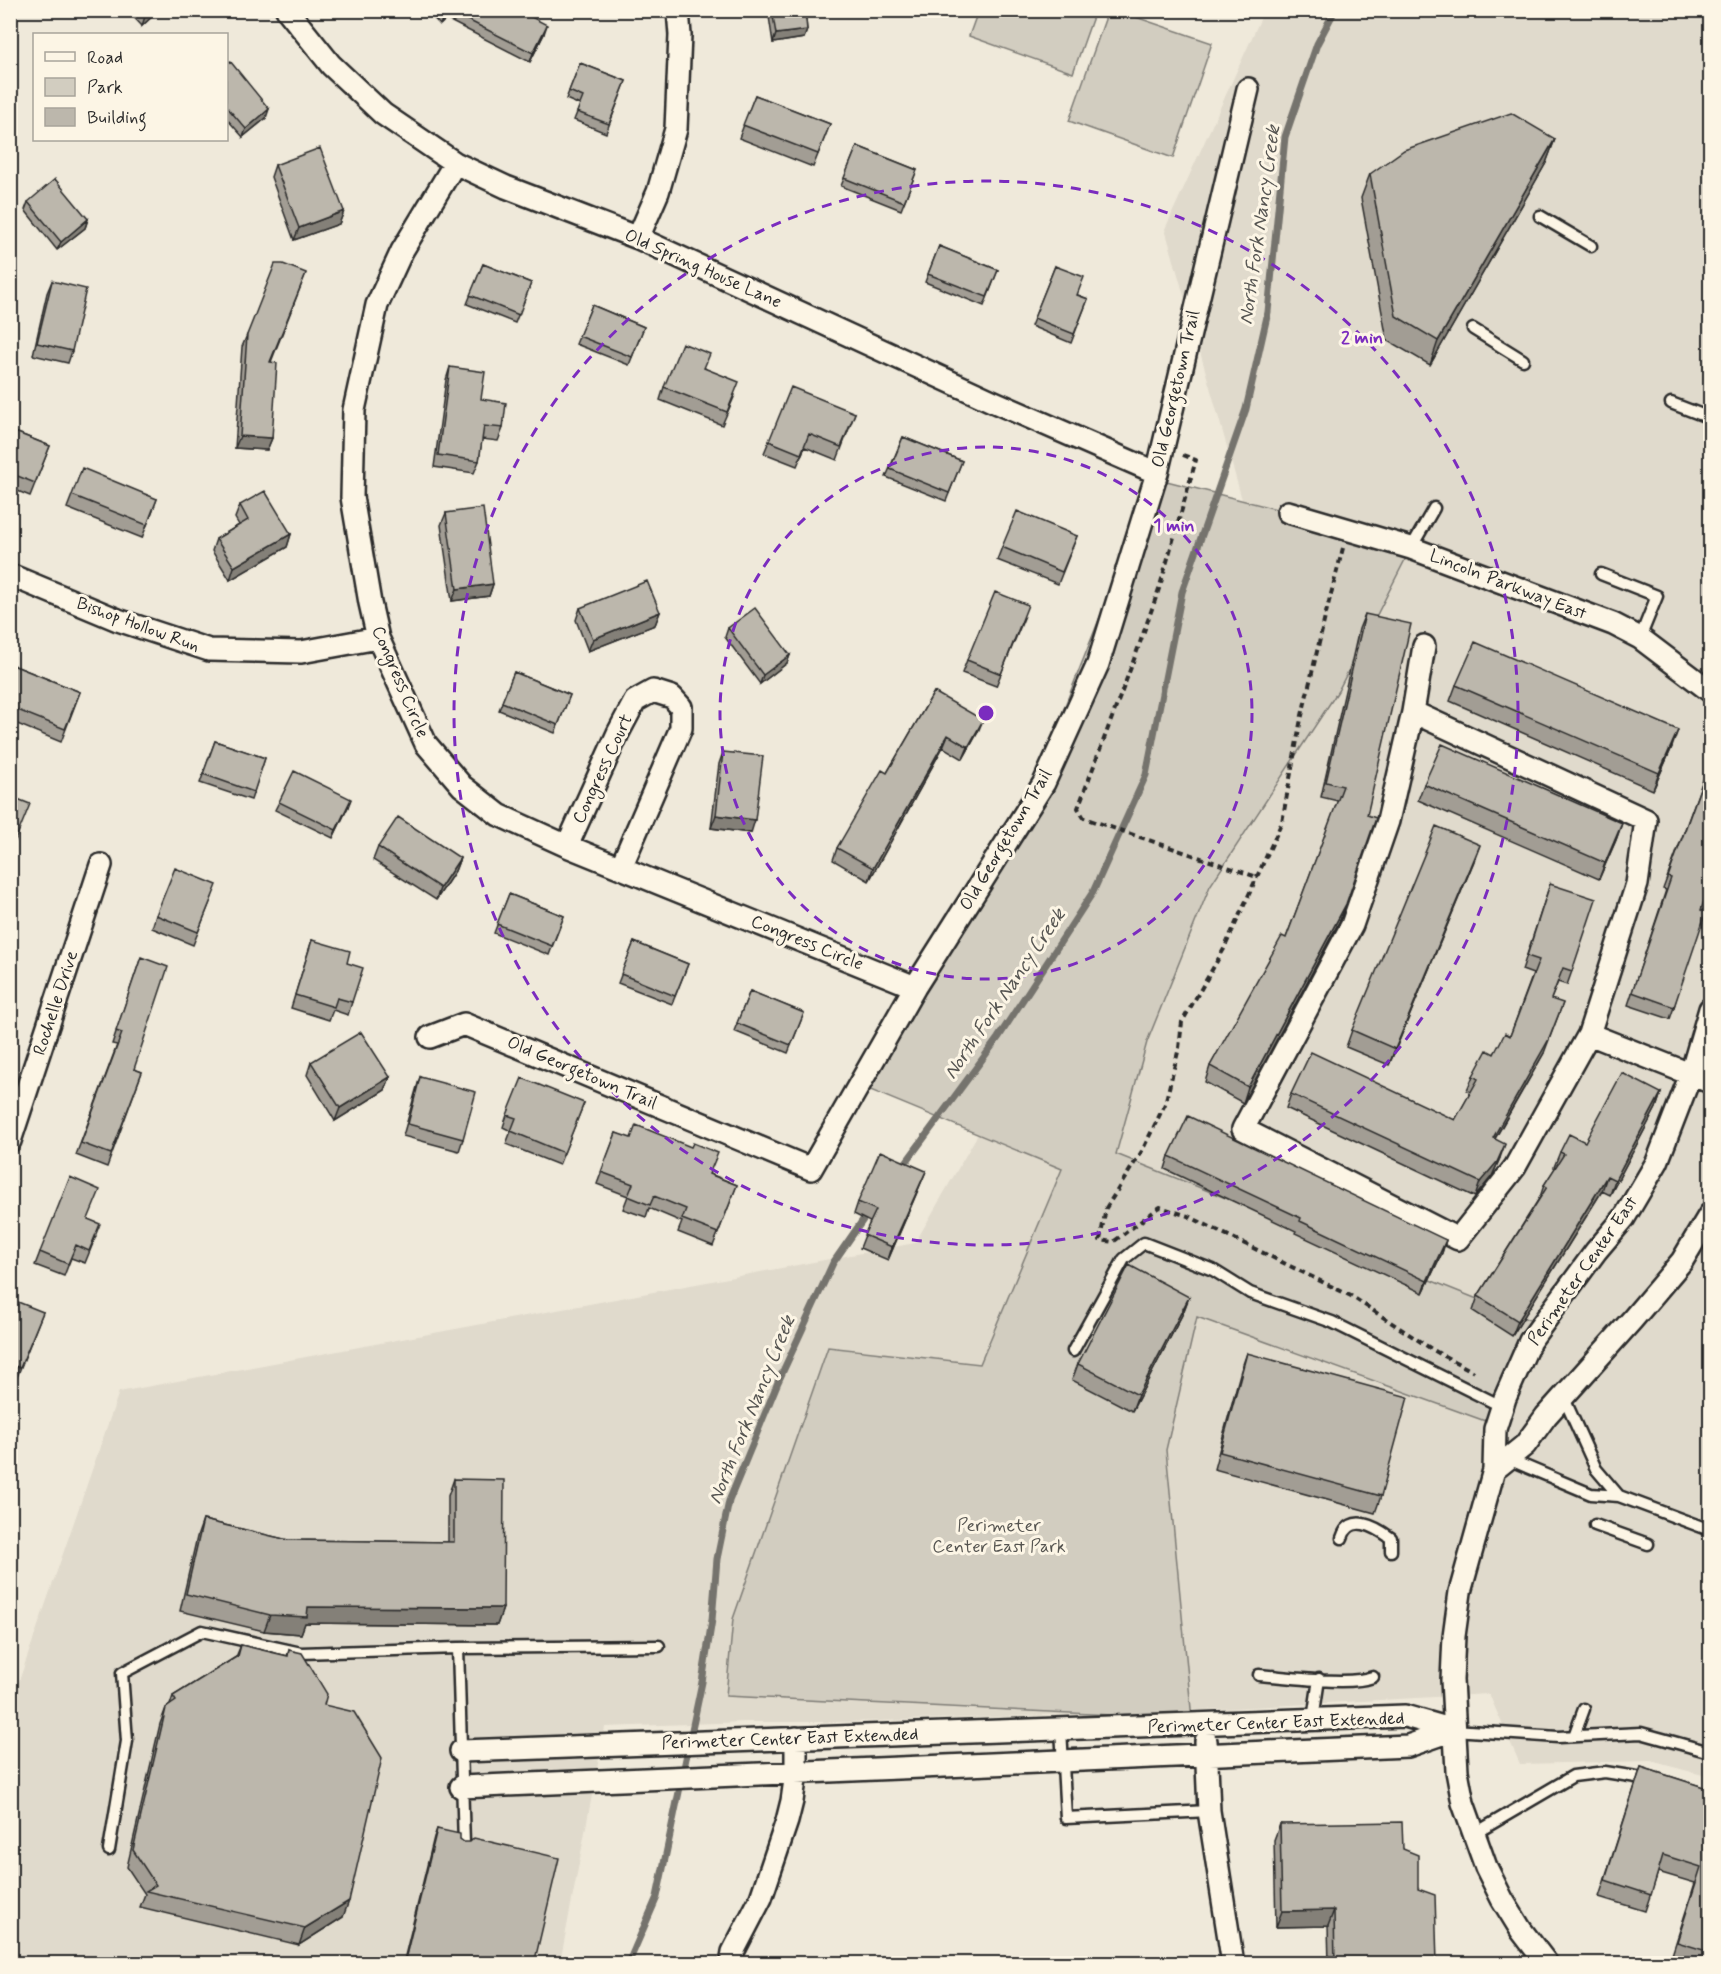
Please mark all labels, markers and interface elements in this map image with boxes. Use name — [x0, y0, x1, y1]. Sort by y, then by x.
legend — [33, 33, 228, 141]
text: Road — [87, 46, 123, 70]
text: Park — [87, 76, 123, 100]
text: Building — [87, 106, 147, 132]
water label: North Fork Nancy Creek — [1233, 122, 1288, 326]
street label: Old Spring House Lane — [621, 224, 785, 314]
street label: Old Georgetown Trail — [1146, 308, 1208, 471]
text: 2 min — [1341, 326, 1383, 350]
text: 1 min — [1153, 514, 1195, 538]
street label: Lincoln Parkway East — [1426, 544, 1591, 626]
street label: Bishop Hollow Run — [73, 592, 203, 658]
street label: Congress Circle — [365, 622, 434, 742]
centre of rings — [976, 703, 996, 723]
street label: Congress Court — [567, 710, 640, 828]
street label: Old Georgetown Trail — [954, 765, 1059, 916]
water label: North Fork Nancy Creek — [938, 902, 1073, 1085]
street label: Congress Circle — [747, 909, 867, 977]
street label: Rochelle Drive — [28, 947, 84, 1059]
street label: Old Georgetown Trail — [502, 1031, 661, 1117]
street label: Perimeter Center East — [1522, 1191, 1644, 1350]
water label: North Fork Nancy Creek — [702, 1310, 803, 1508]
park label: Perimeter Center East Park — [932, 1514, 1066, 1559]
street label: Perimeter Center East Extended — [1147, 1707, 1405, 1739]
street label: Perimeter Center East Extended — [661, 1723, 919, 1755]

